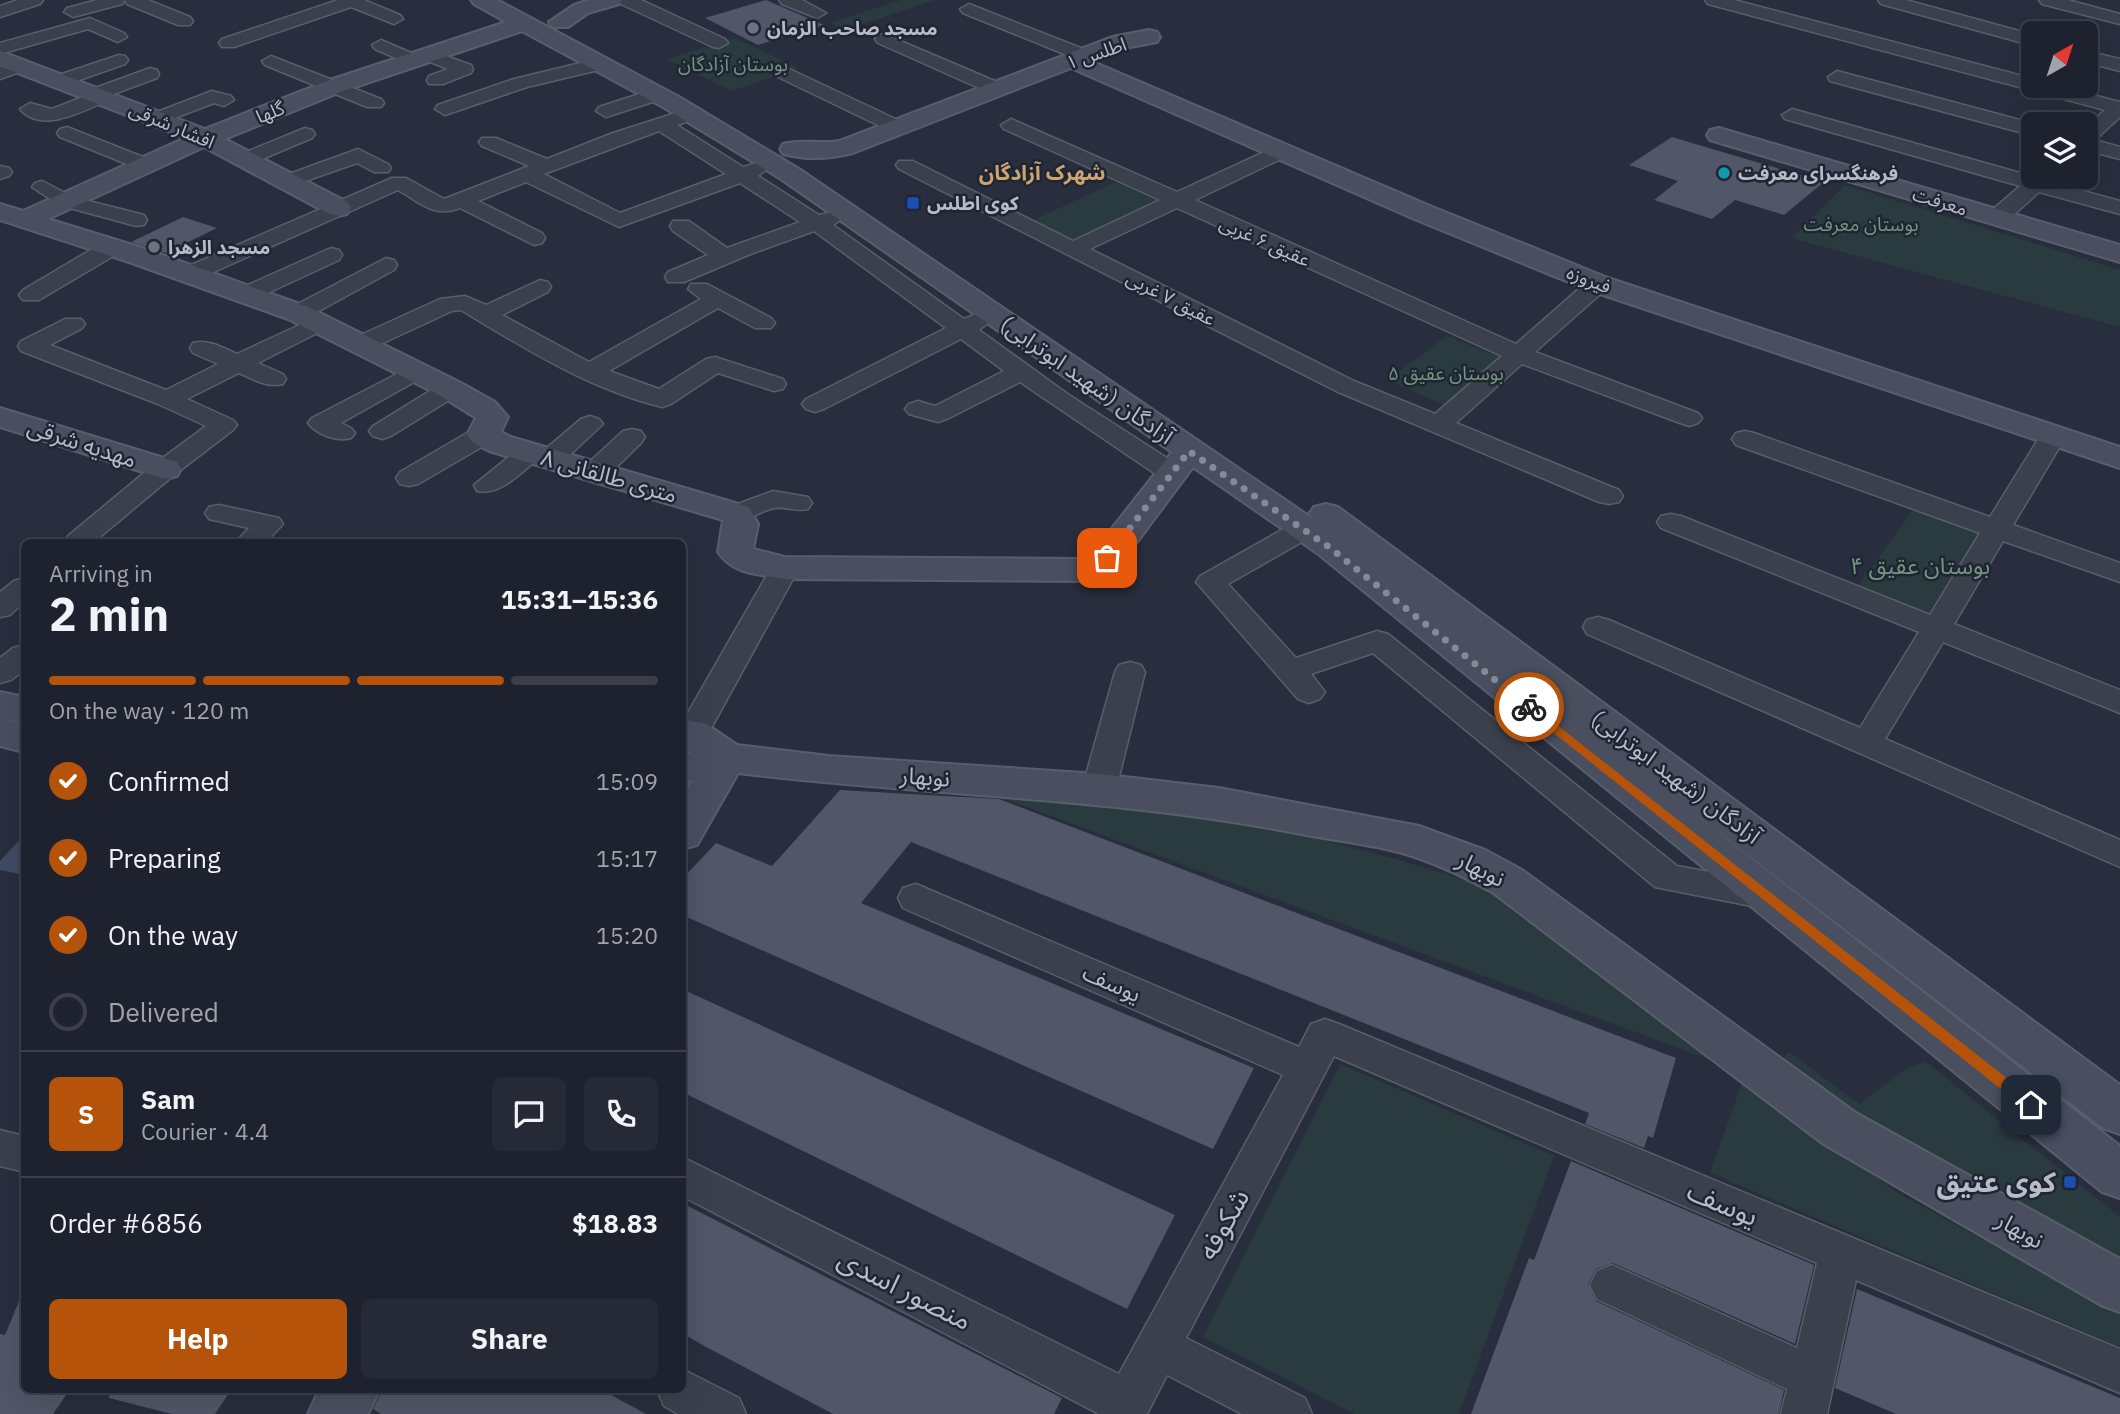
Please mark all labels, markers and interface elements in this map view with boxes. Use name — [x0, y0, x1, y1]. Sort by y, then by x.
place label: مسجد صاحب الزمان — [767, 16, 938, 40]
marker: مسجد صاحب الزمان — [745, 20, 761, 36]
north arrow — [2021, 21, 2098, 98]
map controls — [2021, 21, 2098, 189]
street label: اطلس ۱ — [1063, 31, 1129, 75]
park label: بوستان آزادگان — [678, 52, 788, 76]
street label: گلها — [252, 95, 289, 129]
street label: افشار شرقی — [126, 96, 218, 154]
button: layers — [2021, 112, 2098, 189]
district label: شهرک آزادگان — [979, 158, 1105, 186]
place label: فرهنگسرای معرفت — [1738, 161, 1898, 185]
marker: فرهنگسرای معرفت — [1716, 165, 1732, 181]
street label: معرفت — [1910, 181, 1970, 221]
place label: کوی اطلس — [927, 191, 1019, 215]
marker: کوی اطلس — [905, 195, 921, 211]
street label: عقیق ۶ غربی — [1216, 210, 1314, 272]
park label: بوستان معرفت — [1803, 212, 1919, 236]
place label: مسجد الزهرا — [168, 235, 270, 259]
marker: مسجد الزهرا — [146, 239, 162, 255]
street label: فیروزه — [1563, 260, 1615, 298]
street label: عقیق ۷ غربی — [1122, 265, 1220, 331]
street label: آزادگان (شهید ابوترابی) — [995, 308, 1181, 451]
park label: بوستان عقیق ۵ — [1388, 361, 1504, 385]
street label: مهدیه شرقی — [24, 410, 141, 474]
street label: ۸ متری طالقانی — [538, 441, 681, 509]
pin — [1077, 528, 1137, 588]
icon: bag — [1088, 539, 1126, 577]
park label: بوستان عقیق ۴ — [1850, 550, 1990, 580]
text: Arriving in — [49, 558, 153, 588]
text: 15:31–15:36 — [501, 582, 658, 616]
text: 2 min — [49, 584, 169, 644]
courier — [1494, 672, 1564, 742]
icon: bike — [1510, 688, 1548, 726]
text: On the way · 120 m — [49, 695, 249, 725]
street label: آزادگان (شهید ابوترابی) — [1586, 703, 1768, 851]
street label: نوبهار — [898, 759, 951, 793]
icon: check — [49, 762, 87, 800]
text: Confirmed — [108, 764, 230, 798]
text: 15:09 — [596, 766, 658, 796]
icon: check — [49, 839, 87, 877]
text: Preparing — [108, 841, 221, 875]
text: 15:17 — [596, 843, 658, 873]
street label: نوبهار — [1451, 843, 1511, 893]
icon: check — [49, 916, 87, 954]
text: On the way — [108, 918, 238, 952]
text: 15:20 — [596, 920, 658, 950]
street label: یوسف — [1078, 956, 1146, 1008]
text: Delivered — [108, 995, 219, 1029]
pin — [2001, 1075, 2061, 1135]
button: chat — [492, 1077, 566, 1151]
button: phone — [584, 1077, 658, 1151]
text: Sam — [141, 1082, 195, 1116]
icon: home — [2012, 1086, 2050, 1124]
text: S — [78, 1097, 94, 1131]
text: Courier · 4.4 — [141, 1116, 269, 1146]
place label: کوی عتیق — [1937, 1163, 2056, 1200]
street label: یوسف — [1682, 1171, 1765, 1234]
marker: کوی عتیق — [2062, 1174, 2078, 1190]
street label: شکوفه — [1188, 1182, 1257, 1266]
street label: نوبهار — [1990, 1203, 2050, 1255]
text: Order #6856 — [49, 1206, 203, 1240]
text: $18.83 — [572, 1206, 658, 1240]
street label: منصور اسدی — [832, 1239, 979, 1338]
button: Help — [49, 1299, 347, 1379]
button: Share — [361, 1299, 658, 1379]

